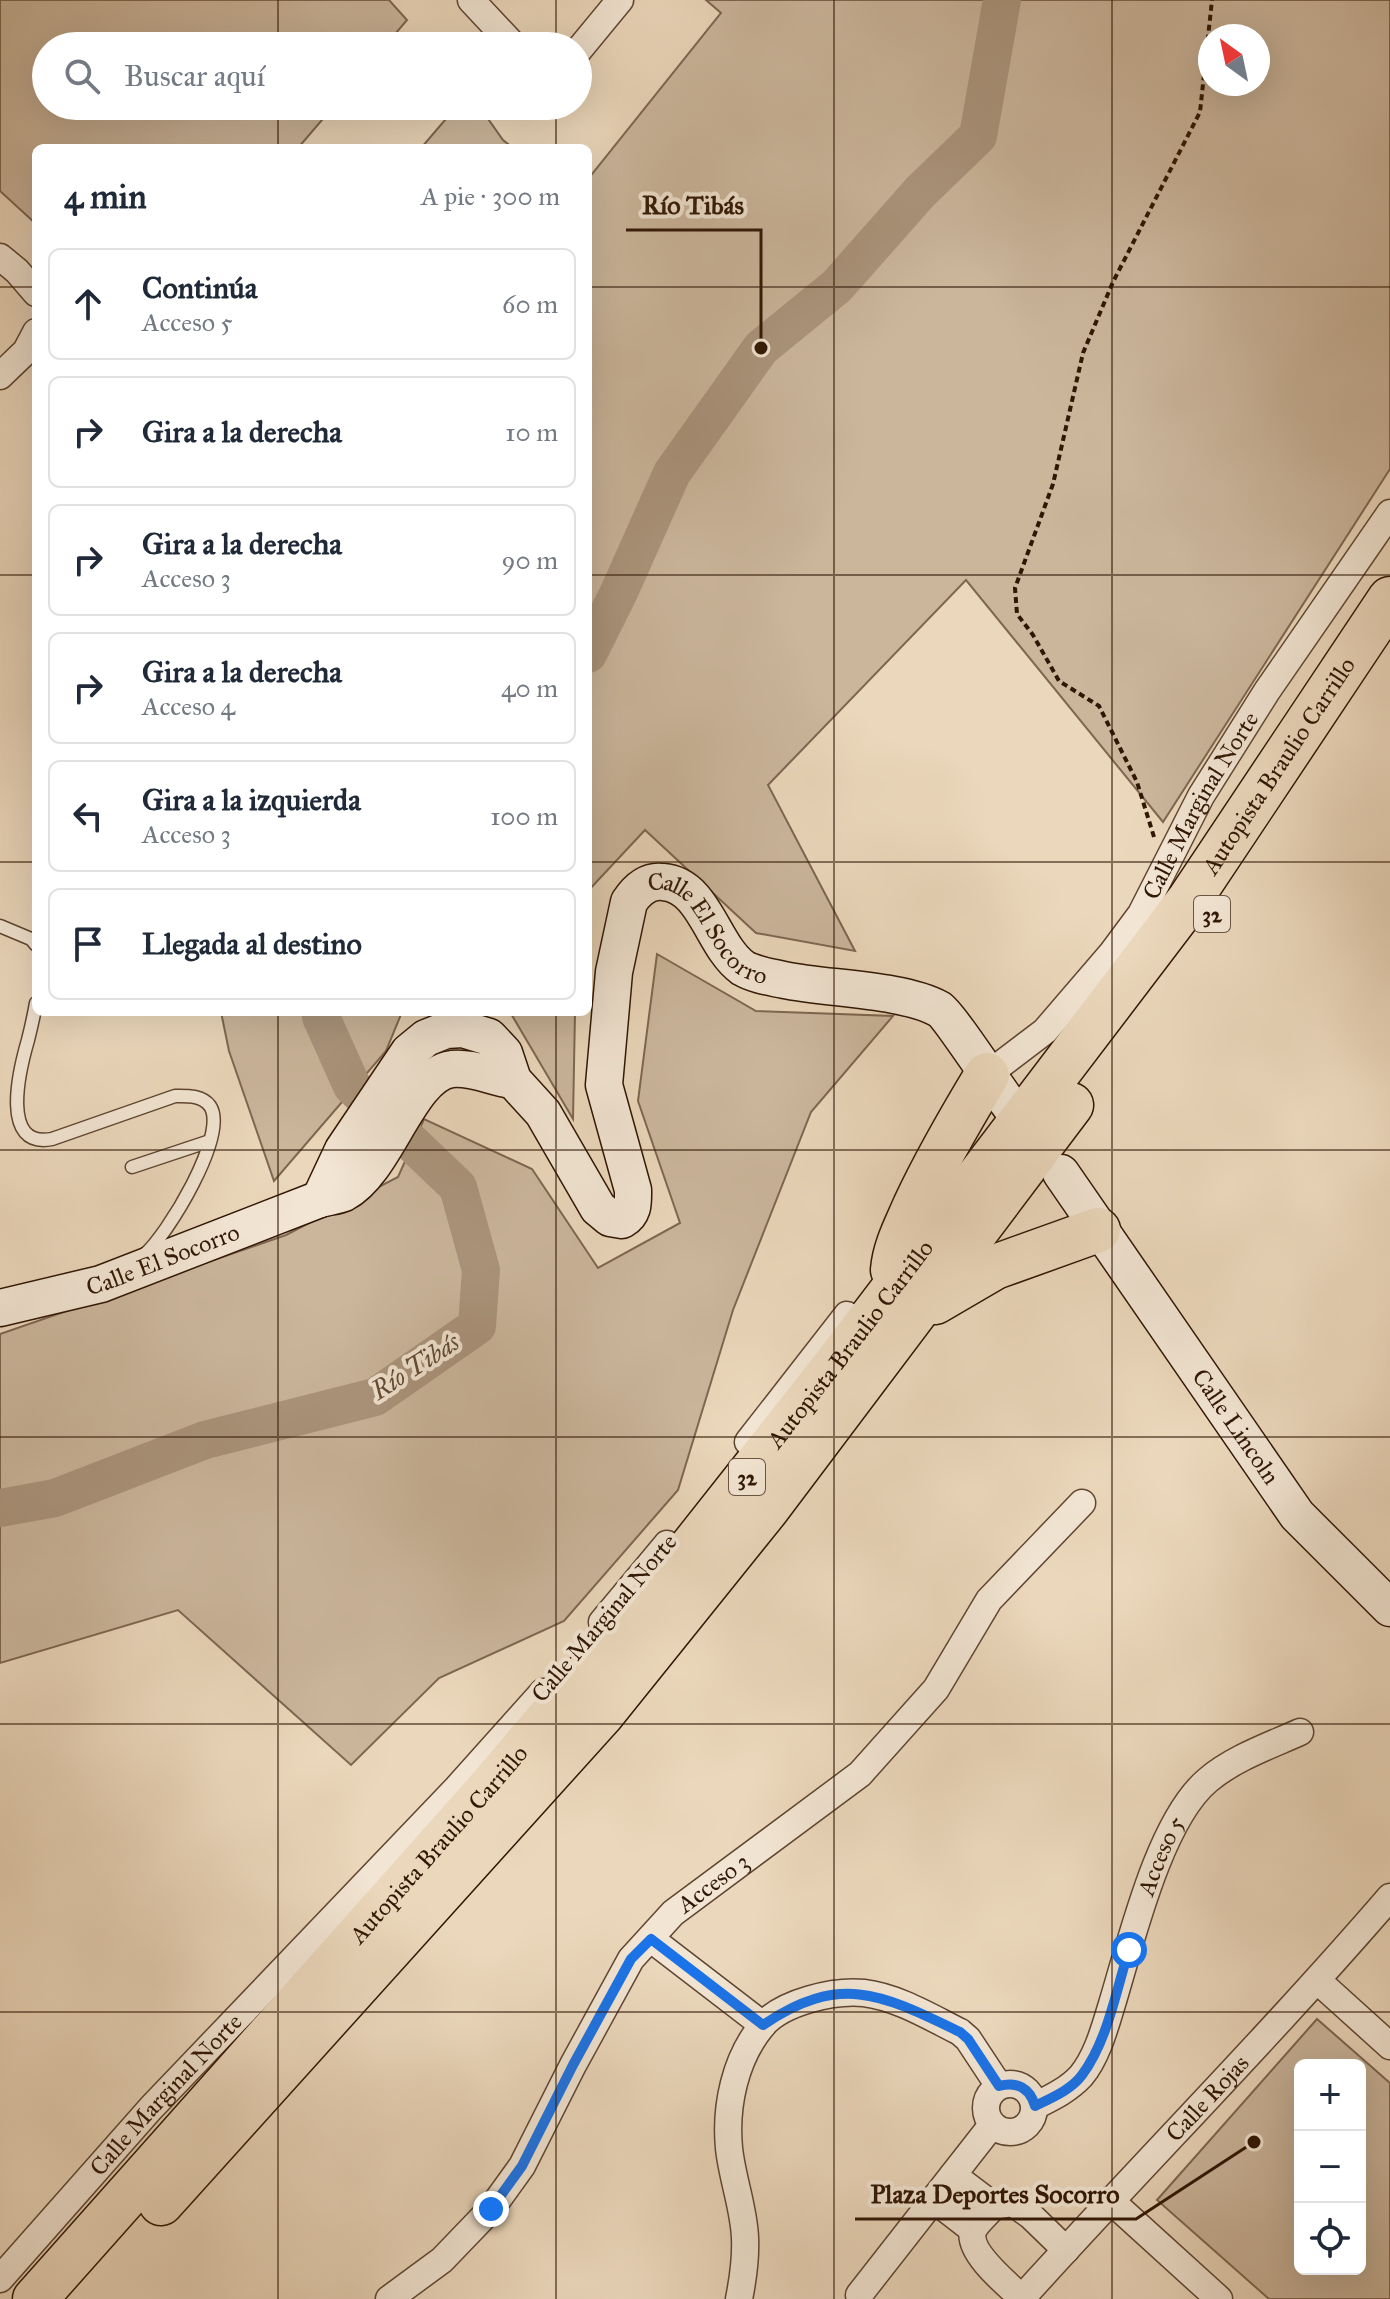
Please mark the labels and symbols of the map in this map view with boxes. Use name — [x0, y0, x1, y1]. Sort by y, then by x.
north arrow — [1198, 24, 1270, 96]
callout: Río Tibás — [626, 180, 761, 230]
text: Río Tibás — [642, 189, 745, 221]
street label: Autopista Braulio Carrillo — [1195, 651, 1362, 881]
street label: Calle Marginal Norte — [1136, 706, 1265, 904]
street label: Calle El Socorro — [646, 866, 771, 991]
road number: 32 — [1194, 896, 1230, 932]
street label: Calle El Socorro — [83, 1217, 244, 1302]
street label: Autopista Braulio Carrillo — [760, 1234, 940, 1455]
water label: Río Tibás — [364, 1325, 466, 1407]
street label: Calle Lincoln — [1186, 1363, 1286, 1490]
road number: 32 — [729, 1459, 765, 1495]
street label: Calle Marginal Norte — [525, 1528, 683, 1708]
street label: Autopista Braulio Carrillo — [342, 1739, 534, 1951]
street label: Acceso 5 — [1130, 1811, 1191, 1901]
street label: Acceso 3 — [671, 1847, 755, 1920]
route start — [1111, 1932, 1147, 1968]
street label: Calle Marginal Norte — [83, 2007, 248, 2182]
street label: Calle Rojas — [1159, 2048, 1255, 2148]
callout: Plaza Deportes Socorro — [855, 2169, 1136, 2219]
text: Plaza Deportes Socorro — [870, 2178, 1120, 2210]
route end — [473, 2191, 509, 2227]

